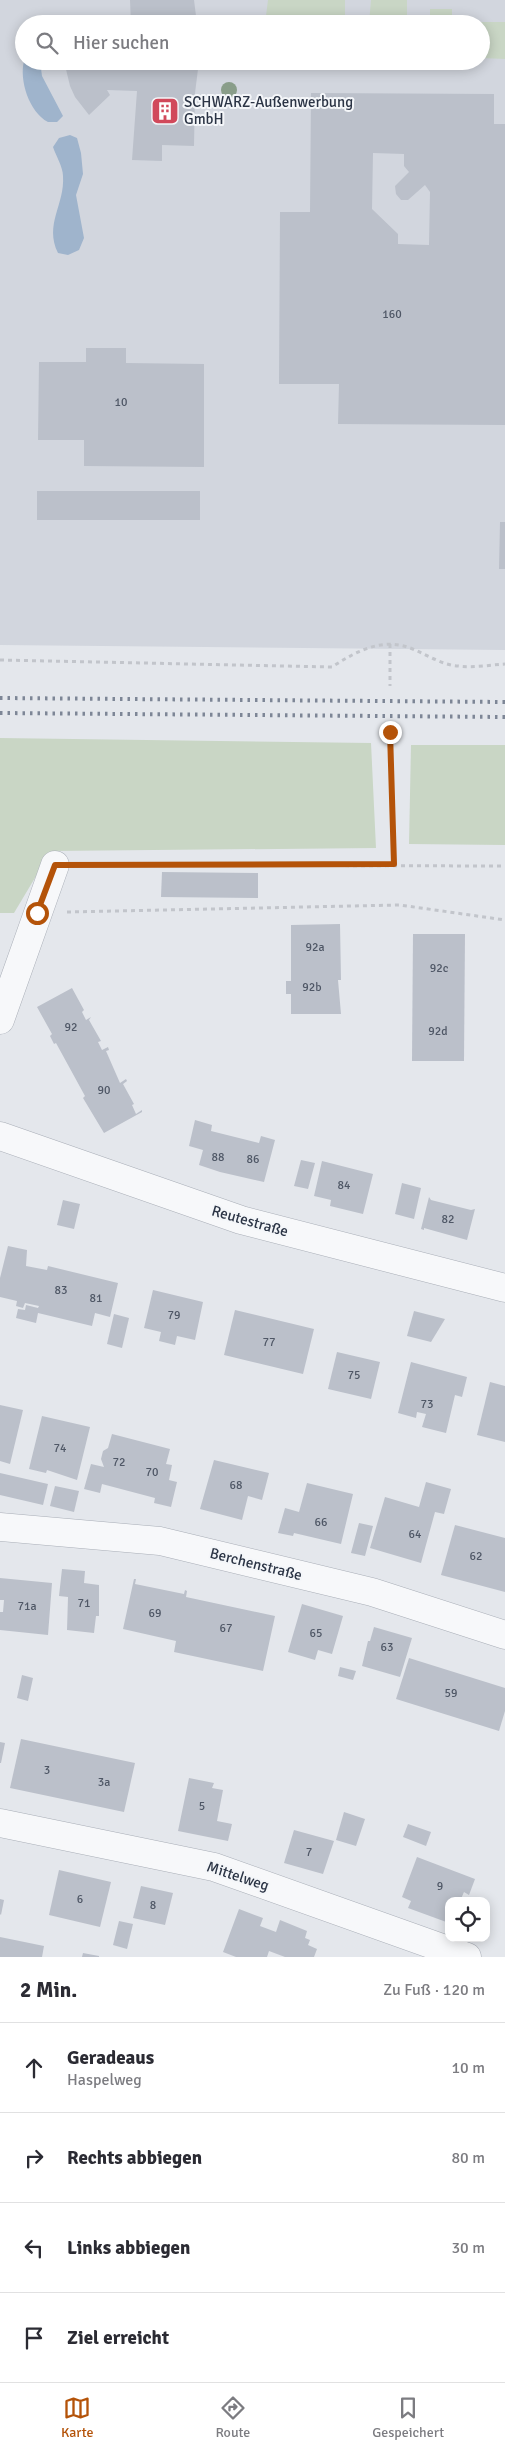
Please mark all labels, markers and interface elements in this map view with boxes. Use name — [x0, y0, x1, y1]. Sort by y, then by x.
search box — [15, 15, 490, 70]
icon: search — [33, 29, 61, 57]
text: Hier suchen — [73, 31, 169, 55]
place label: SCHWARZ-Außenwerbung GmbH — [184, 93, 353, 128]
building icon: SCHWARZ-Außenwerbung GmbH — [150, 96, 180, 126]
house number: 160 — [382, 307, 402, 322]
house number: 10 — [115, 395, 127, 410]
route end — [379, 721, 402, 744]
route start — [26, 902, 49, 925]
house number: 92a — [305, 940, 325, 955]
house number: 92c — [430, 961, 449, 976]
house number: 92b — [302, 980, 322, 995]
house number: 92 — [65, 1020, 77, 1035]
house number: 92d — [428, 1024, 448, 1039]
house number: 90 — [98, 1083, 110, 1098]
house number: 88 — [212, 1150, 224, 1165]
house number: 86 — [247, 1152, 259, 1167]
house number: 84 — [338, 1178, 351, 1193]
street label: Reutestraße — [210, 1201, 290, 1241]
house number: 82 — [442, 1212, 454, 1227]
house number: 83 — [55, 1283, 67, 1298]
house number: 81 — [90, 1291, 102, 1306]
house number: 79 — [168, 1308, 180, 1323]
house number: 77 — [263, 1335, 275, 1350]
house number: 75 — [348, 1368, 360, 1383]
house number: 73 — [421, 1397, 433, 1412]
house number: 74 — [54, 1441, 67, 1456]
house number: 72 — [113, 1455, 125, 1470]
house number: 70 — [146, 1465, 158, 1480]
house number: 68 — [230, 1478, 242, 1493]
house number: 66 — [315, 1515, 327, 1530]
house number: 64 — [409, 1527, 422, 1542]
street label: Berchenstraße — [208, 1544, 304, 1584]
house number: 62 — [470, 1549, 482, 1564]
house number: 71 — [78, 1596, 90, 1611]
house number: 71a — [17, 1599, 37, 1614]
house number: 69 — [149, 1606, 161, 1621]
house number: 67 — [220, 1621, 232, 1636]
house number: 65 — [310, 1626, 322, 1641]
house number: 63 — [381, 1640, 393, 1655]
house number: 59 — [445, 1686, 457, 1701]
house number: 3 — [44, 1763, 50, 1778]
house number: 3a — [98, 1775, 110, 1790]
house number: 5 — [199, 1799, 205, 1814]
house number: 7 — [306, 1845, 312, 1860]
street label: Mittelweg — [205, 1857, 271, 1895]
house number: 9 — [437, 1879, 443, 1894]
house number: 6 — [77, 1892, 83, 1907]
map controls — [445, 1897, 490, 1942]
button: locate — [445, 1897, 490, 1942]
house number: 8 — [150, 1898, 156, 1913]
text: 2 Min. — [20, 1977, 77, 2003]
text: Zu Fuß · 120 m — [383, 1980, 485, 2000]
text: Geradeaus — [67, 2046, 154, 2070]
icon: ahead — [20, 2054, 48, 2082]
text: 10 m — [451, 2058, 485, 2078]
text: Haspelweg — [67, 2070, 142, 2090]
icon: right — [20, 2144, 48, 2172]
text: Rechts abbiegen — [67, 2146, 202, 2170]
text: 80 m — [451, 2148, 485, 2168]
icon: left — [20, 2234, 48, 2262]
text: Links abbiegen — [67, 2236, 190, 2260]
text: 30 m — [451, 2238, 485, 2258]
icon: arrive — [20, 2324, 48, 2352]
text: Ziel erreicht — [67, 2326, 169, 2350]
tab: Karte — [61, 2394, 94, 2441]
tab: Route — [215, 2394, 250, 2441]
tab: Gespeichert — [372, 2394, 444, 2441]

